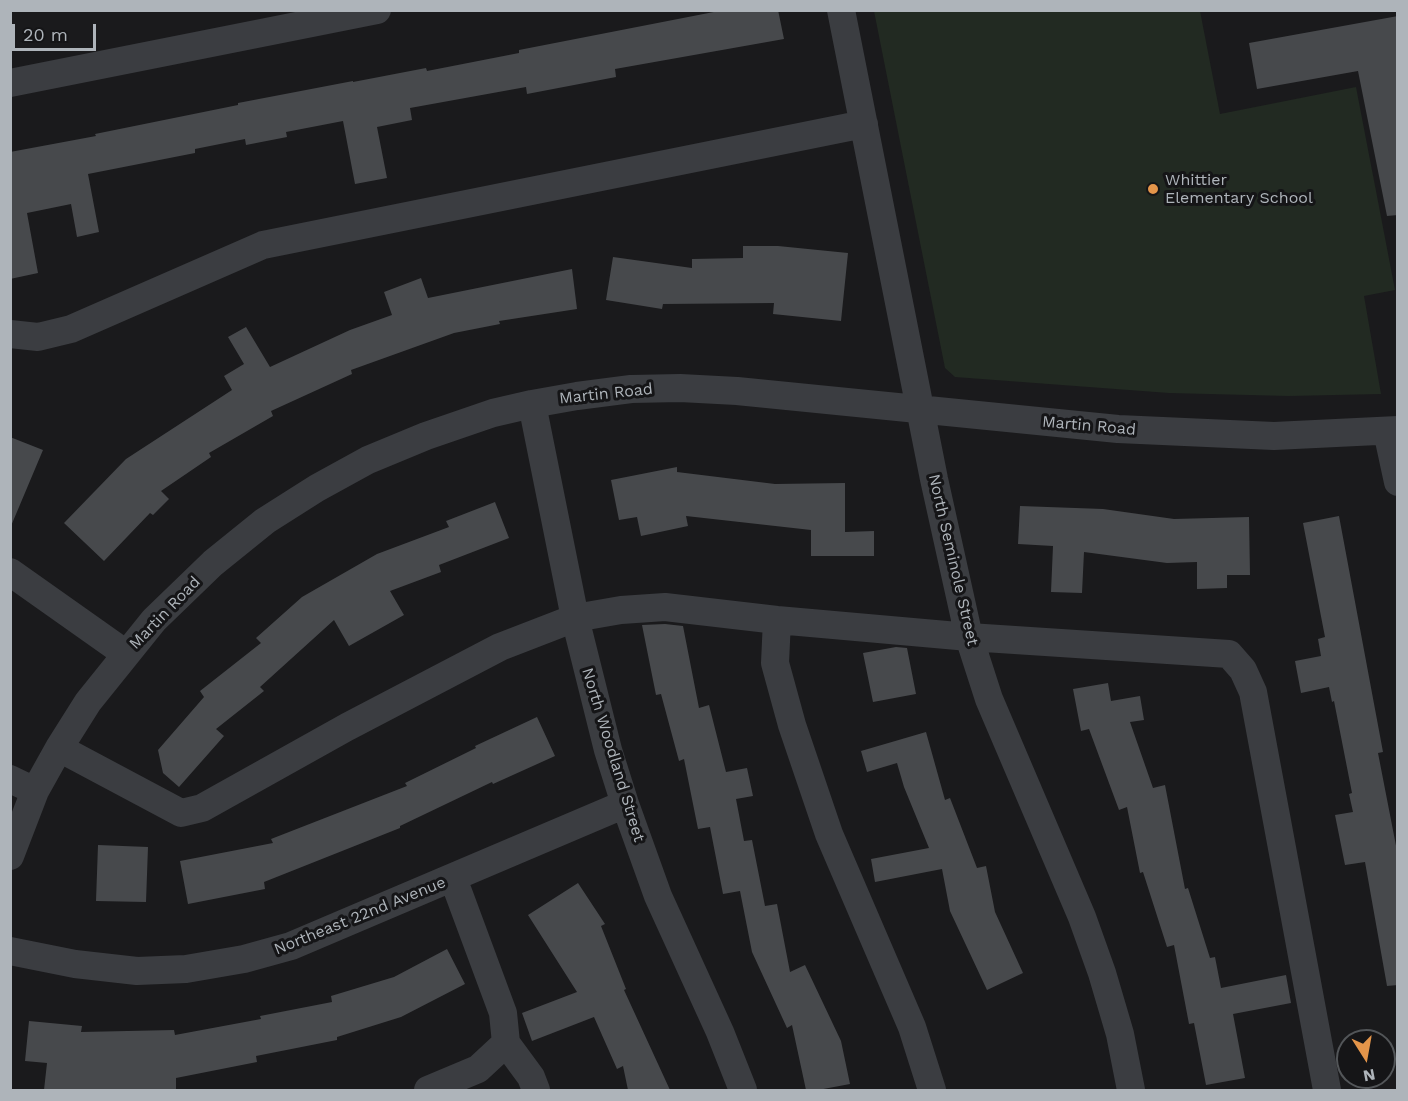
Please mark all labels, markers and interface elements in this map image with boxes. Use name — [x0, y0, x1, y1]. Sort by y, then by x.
scale bar — [15, 12, 99, 50]
text: 20 m — [23, 24, 68, 45]
place label: Whittier Elementary School — [1165, 170, 1313, 208]
marker: Whittier Elementary School — [1146, 182, 1160, 196]
street label: Martin Road — [558, 380, 654, 408]
street label: Martin Road — [1041, 412, 1137, 440]
street label: North Seminole Street — [924, 472, 982, 648]
street label: Martin Road — [125, 573, 205, 653]
street label: North Woodland Street — [577, 666, 649, 844]
street label: Northeast 22nd Avenue — [271, 873, 449, 959]
north arrow — [1336, 1029, 1396, 1089]
text: N — [1362, 1065, 1377, 1086]

